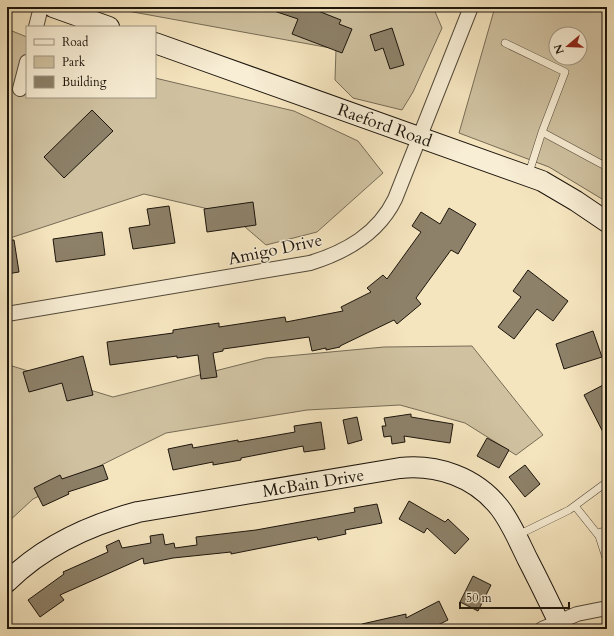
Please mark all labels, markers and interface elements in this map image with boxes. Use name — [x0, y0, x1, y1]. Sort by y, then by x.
legend — [26, 26, 156, 98]
north arrow — [548, 26, 588, 66]
text: Road — [62, 34, 89, 50]
text: N — [550, 42, 568, 56]
text: Park — [62, 54, 86, 70]
text: Building — [62, 74, 107, 90]
street label: Raeford Road — [334, 98, 435, 153]
street label: Amigo Drive — [226, 228, 324, 271]
street label: McBain Drive — [261, 463, 366, 503]
scale bar — [460, 584, 569, 610]
text: 50 m — [466, 590, 493, 606]

